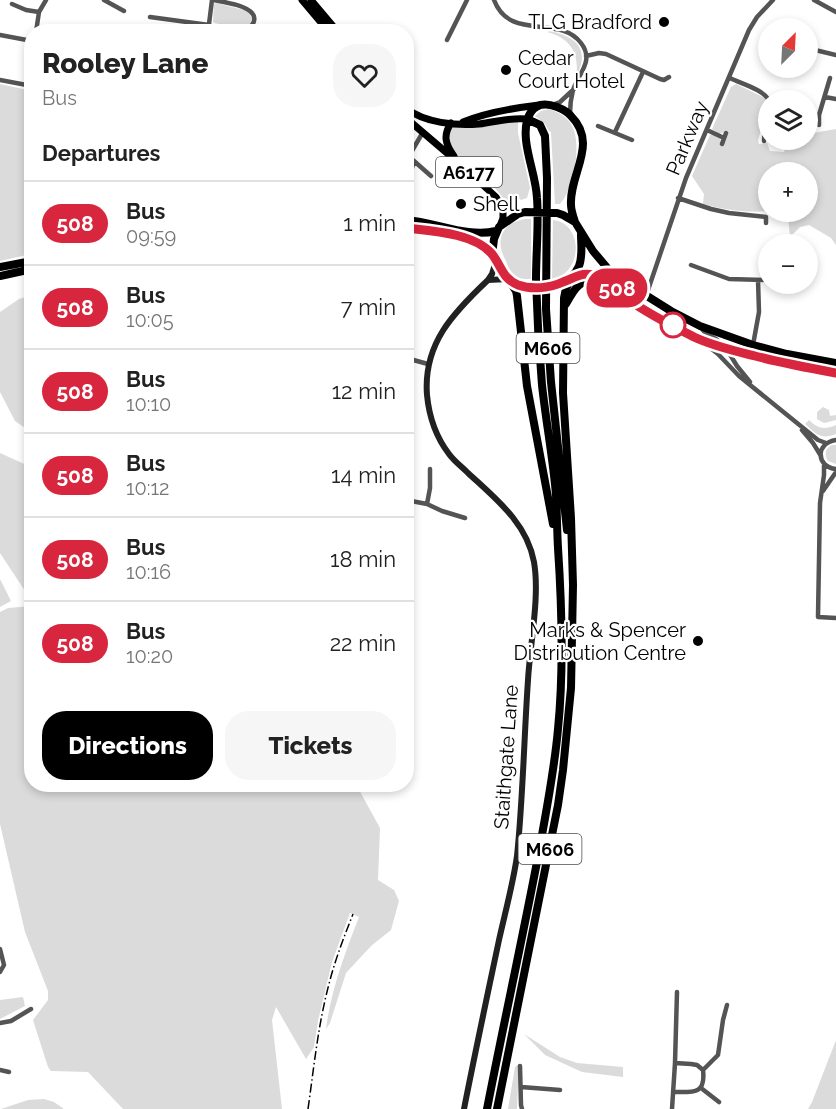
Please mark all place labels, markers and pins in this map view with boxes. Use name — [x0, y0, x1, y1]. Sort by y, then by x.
place label: TLG Bradford — [528, 10, 652, 34]
marker: TLG Bradford — [657, 15, 671, 29]
place label: Cedar Court Hotel — [518, 46, 625, 93]
marker: Cedar Court Hotel — [499, 63, 513, 77]
place label: Shell — [473, 192, 520, 216]
marker: Shell — [454, 197, 468, 211]
unlabelled marker — [660, 312, 686, 338]
place label: Marks & Spencer Distribution Centre — [514, 618, 686, 665]
marker: Marks & Spencer Distribution Centre — [691, 634, 705, 648]

